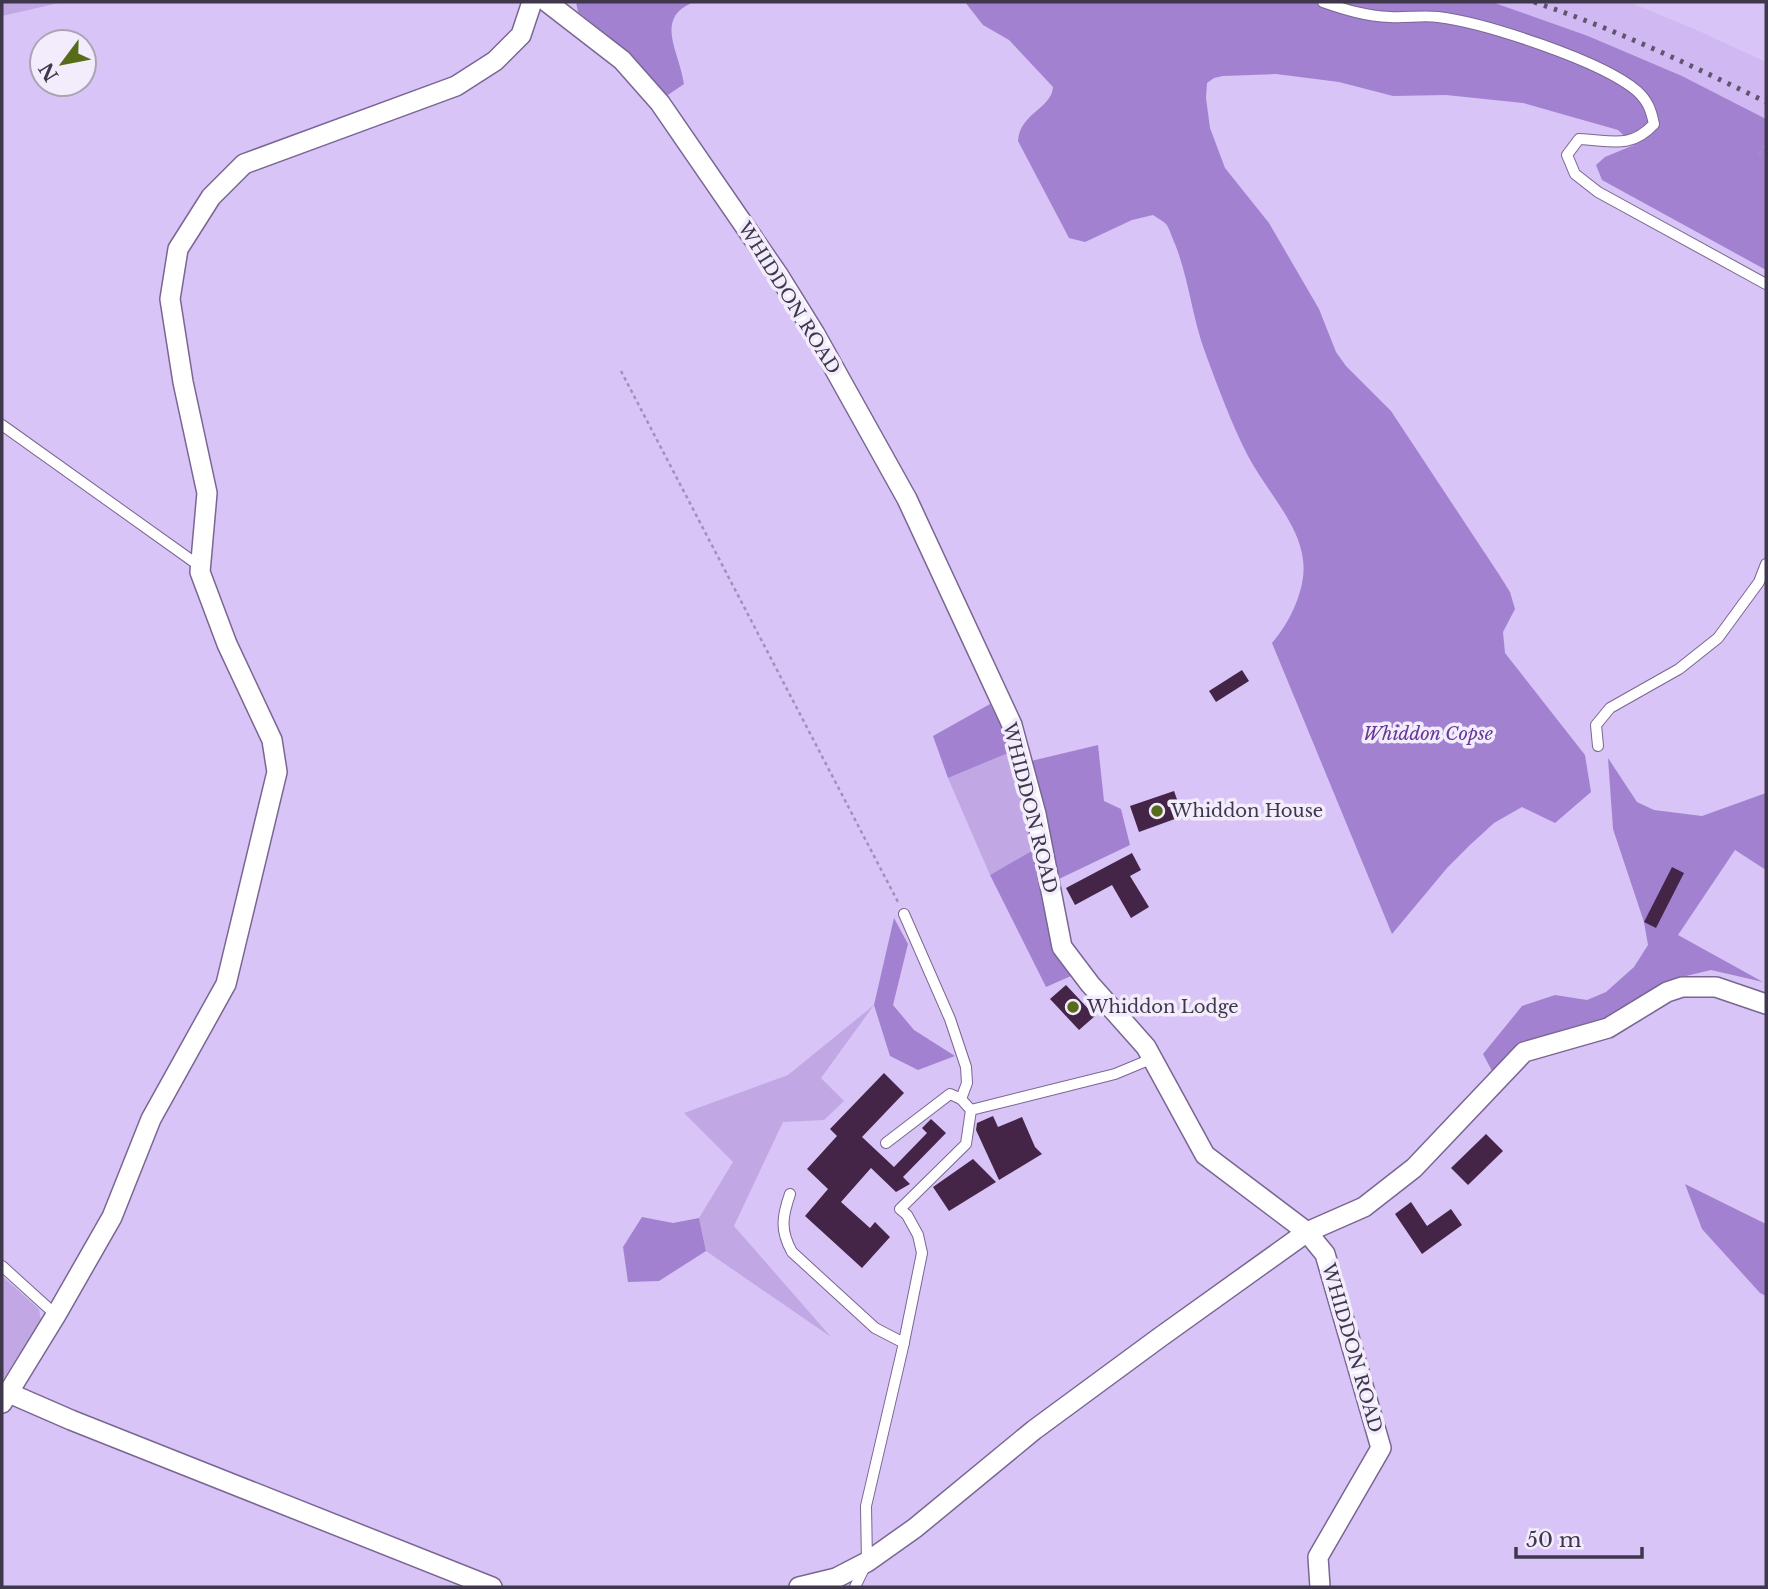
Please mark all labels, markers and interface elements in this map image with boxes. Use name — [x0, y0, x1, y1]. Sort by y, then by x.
north arrow — [28, 28, 98, 98]
text: N — [34, 58, 63, 85]
street label: WHIDDON ROAD — [733, 217, 845, 378]
street label: WHIDDON ROAD — [998, 719, 1062, 896]
park label: Whiddon Copse — [1363, 723, 1493, 745]
place label: Whiddon House — [1170, 800, 1323, 822]
marker: Whiddon House — [1149, 803, 1165, 819]
place label: Whiddon Lodge — [1086, 996, 1239, 1018]
marker: Whiddon Lodge — [1065, 999, 1081, 1015]
street label: WHIDDON ROAD — [1317, 1260, 1387, 1435]
scale bar — [1516, 1516, 1642, 1560]
text: 50 m — [1526, 1527, 1582, 1553]

